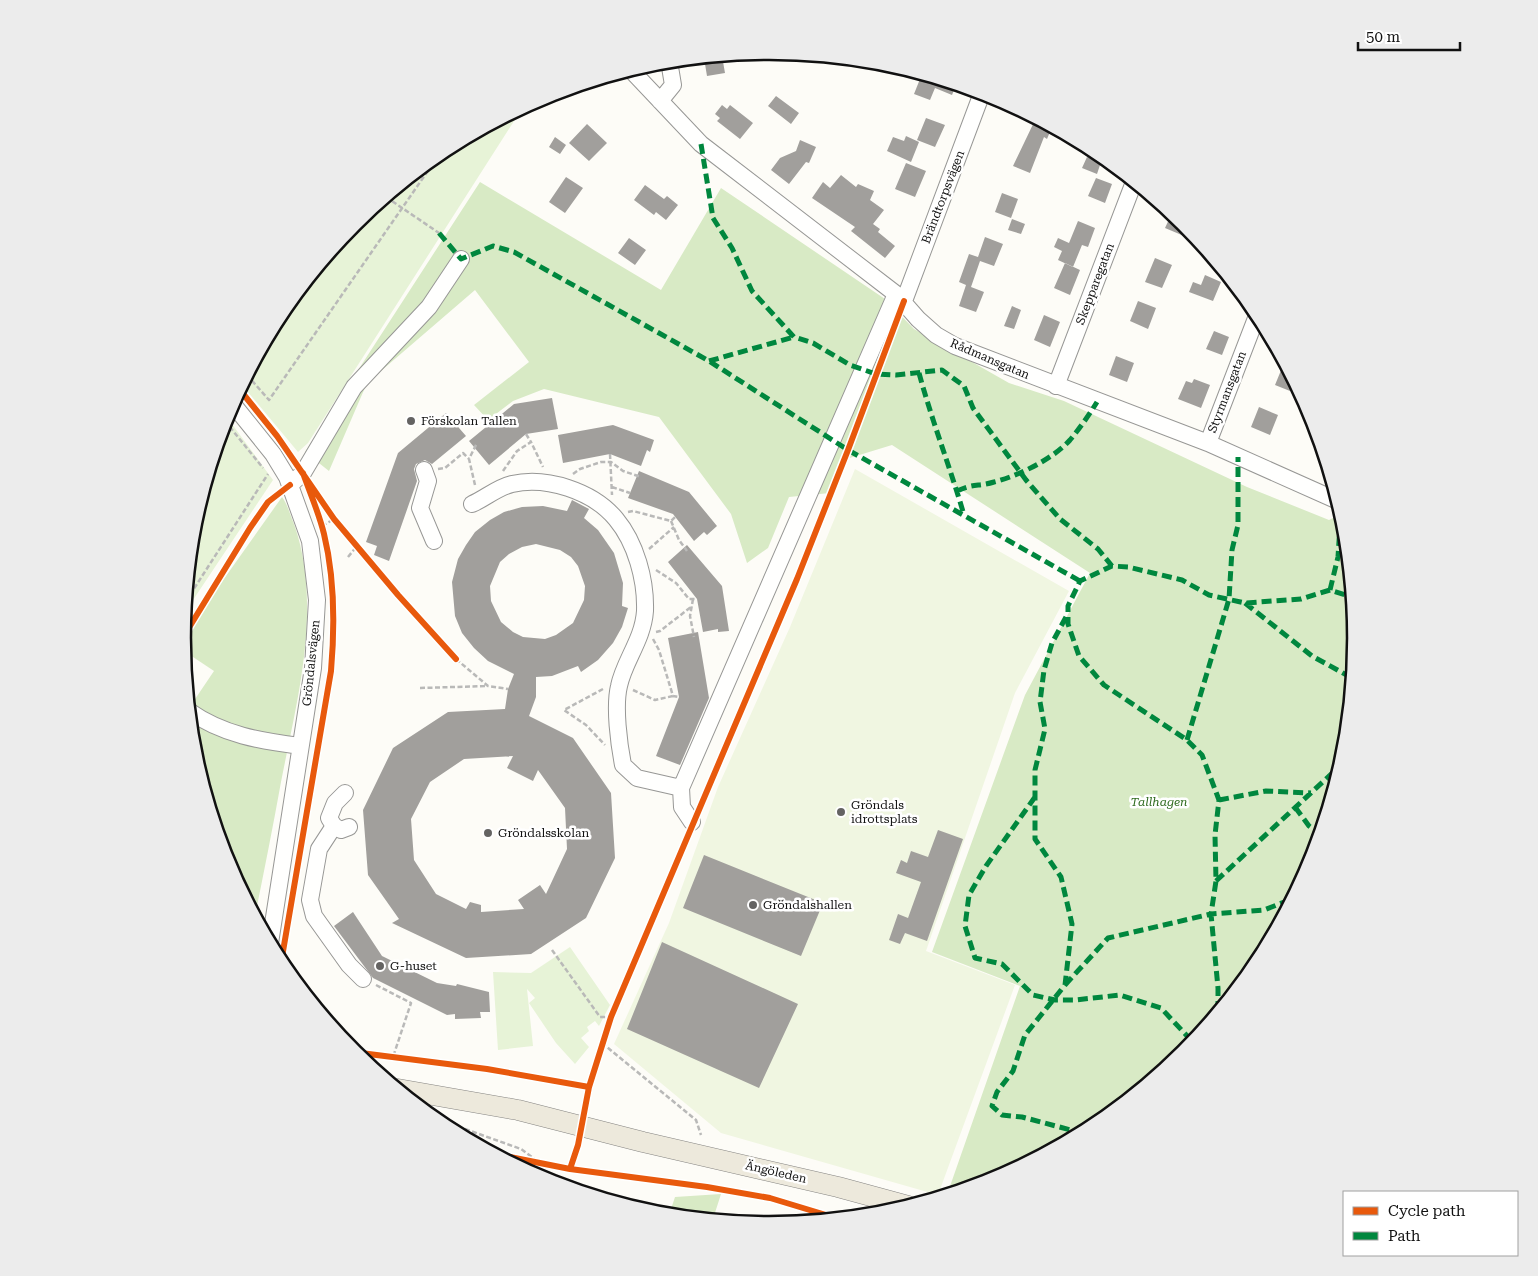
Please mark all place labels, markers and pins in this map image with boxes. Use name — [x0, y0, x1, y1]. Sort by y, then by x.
place label: Förskolan Tallen — [421, 414, 517, 428]
marker: Förskolan Tallen — [405, 415, 417, 427]
place label: Gröndals idrottsplats — [851, 798, 918, 826]
marker: Gröndals idrottsplats — [835, 806, 847, 818]
place label: Gröndalsskolan — [498, 826, 589, 840]
marker: Gröndalsskolan — [482, 827, 494, 839]
place label: Gröndalshallen — [763, 898, 852, 912]
marker: Gröndalshallen — [747, 899, 759, 911]
place label: G-huset — [390, 959, 437, 973]
marker: G-huset — [374, 960, 386, 972]

